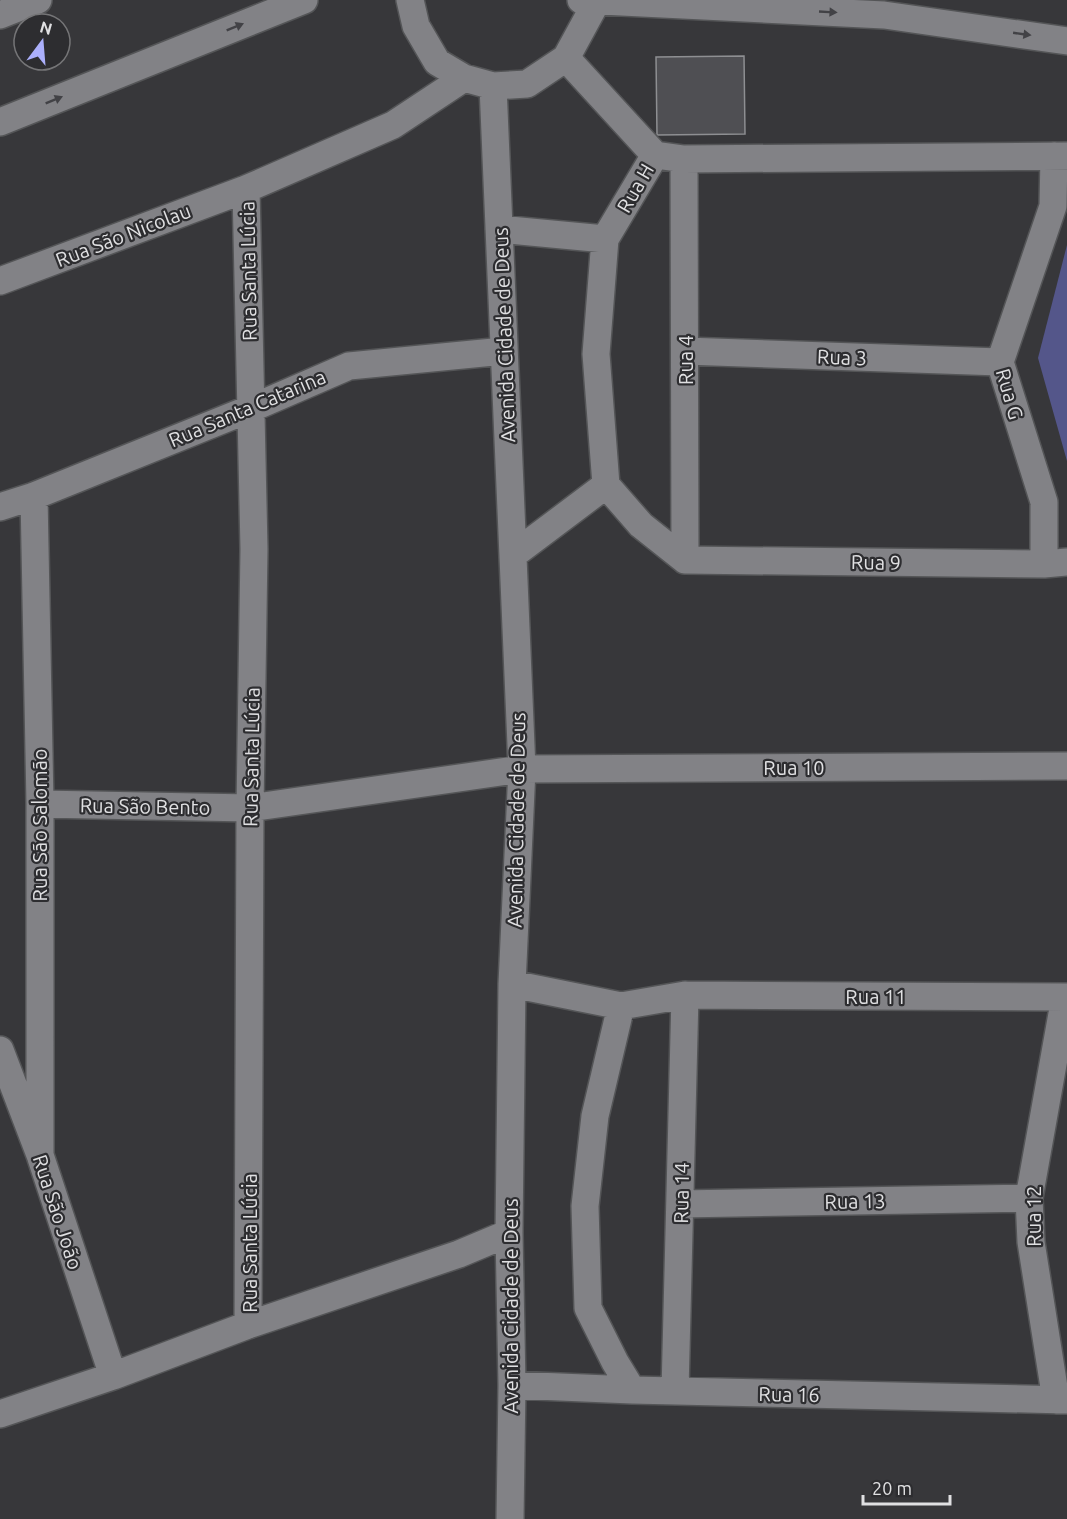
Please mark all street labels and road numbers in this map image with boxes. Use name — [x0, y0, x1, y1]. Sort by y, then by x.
street label: Rua H — [612, 159, 658, 217]
street label: Rua São Nicolau — [52, 199, 194, 271]
street label: Rua Santa Lúcia — [235, 201, 261, 341]
street label: Avenida Cidade de Deus — [489, 227, 519, 443]
street label: Rua 4 — [674, 335, 697, 385]
street label: Rua 3 — [817, 345, 867, 369]
street label: Rua Santa Catarina — [165, 365, 329, 451]
street label: Rua G — [992, 366, 1028, 422]
street label: Rua 9 — [851, 550, 901, 574]
street label: Rua Santa Lúcia — [238, 687, 264, 827]
street label: Avenida Cidade de Deus — [503, 712, 529, 928]
street label: Rua São Salomão — [28, 749, 51, 901]
street label: Rua 10 — [763, 756, 825, 779]
street label: Rua São Bento — [80, 793, 210, 819]
street label: Rua 11 — [845, 985, 907, 1008]
street label: Rua São João — [29, 1152, 87, 1272]
street label: Rua 14 — [669, 1162, 693, 1224]
street label: Rua Santa Lúcia — [238, 1173, 261, 1313]
street label: Rua 12 — [1022, 1185, 1045, 1247]
street label: Rua 13 — [824, 1189, 886, 1213]
street label: Avenida Cidade de Deus — [499, 1198, 522, 1414]
street label: Rua 16 — [758, 1382, 820, 1406]

